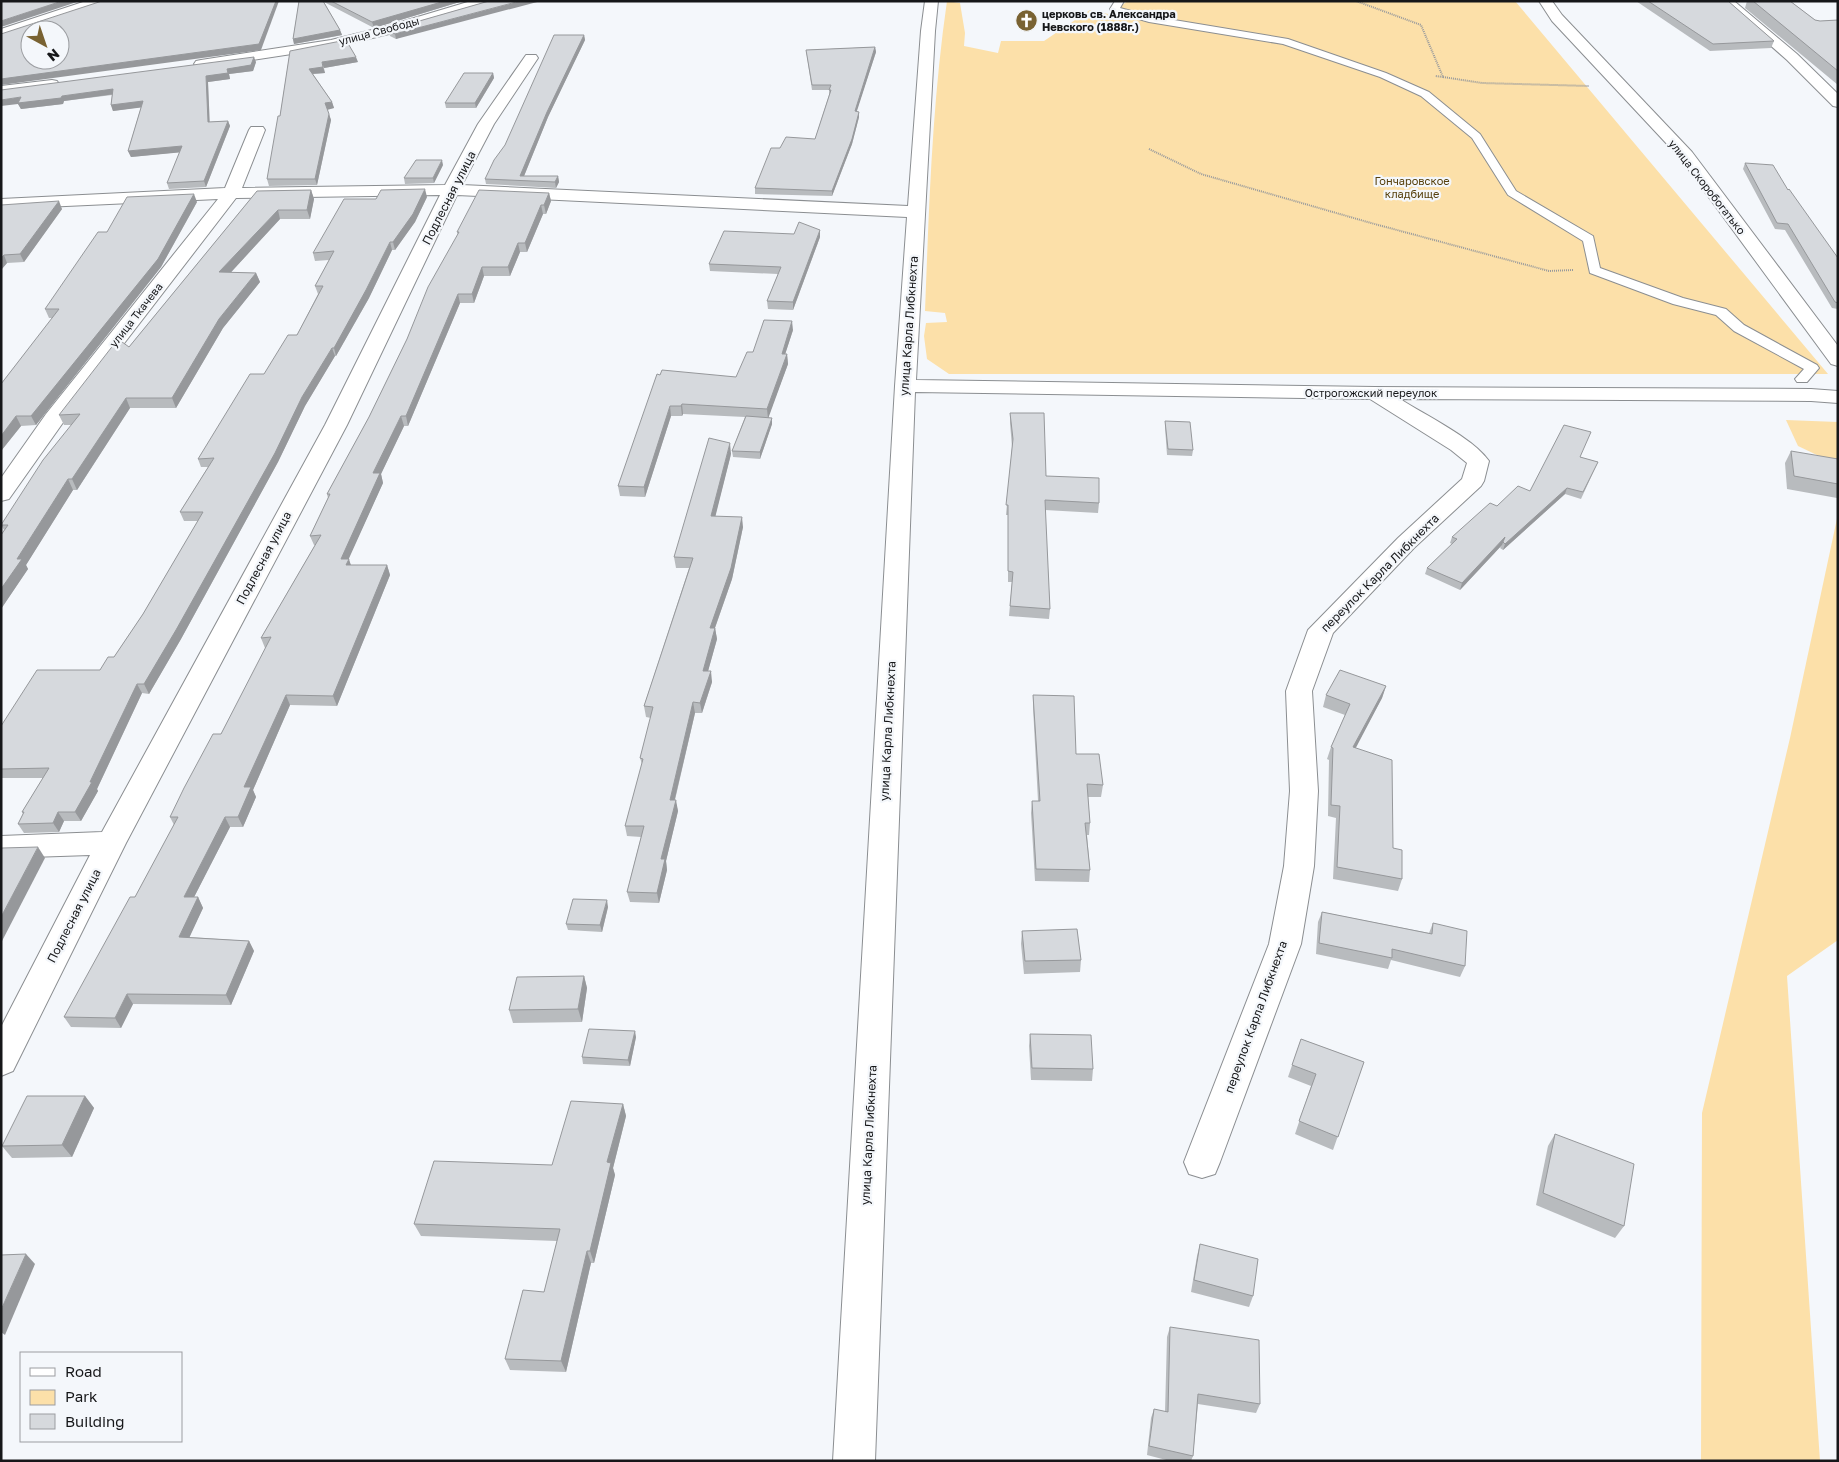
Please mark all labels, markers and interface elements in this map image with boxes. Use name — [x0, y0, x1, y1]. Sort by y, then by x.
place label: церковь св. Александра Невского (1888г.) — [1042, 7, 1176, 33]
church icon: церковь св. Александра Невского (1888г.) — [1014, 8, 1038, 32]
street label: улица Свободы — [337, 13, 421, 48]
north arrow — [20, 20, 70, 70]
text: N — [44, 45, 63, 65]
street label: улица Скоробогатько — [1666, 137, 1749, 237]
street label: Подлесная улица — [418, 148, 479, 247]
park label: Гончаровское кладбище — [1374, 174, 1450, 200]
street label: улица Карла Либкнехта — [896, 255, 921, 396]
street label: улица Ткачева — [106, 280, 165, 349]
street label: Острогожский переулок — [1305, 386, 1438, 399]
street label: Подлесная улица — [233, 509, 294, 607]
street label: переулок Карла Либкнехта — [1317, 510, 1442, 635]
street label: улица Карла Либкнехта — [876, 661, 899, 801]
street label: Подлесная улица — [43, 866, 104, 965]
street label: переулок Карла Либкнехта — [1221, 939, 1290, 1095]
street label: улица Карла Либкнехта — [857, 1065, 880, 1205]
legend — [20, 1352, 182, 1442]
text: Road — [65, 1362, 102, 1380]
text: Park — [65, 1387, 98, 1405]
text: Building — [65, 1412, 125, 1430]

